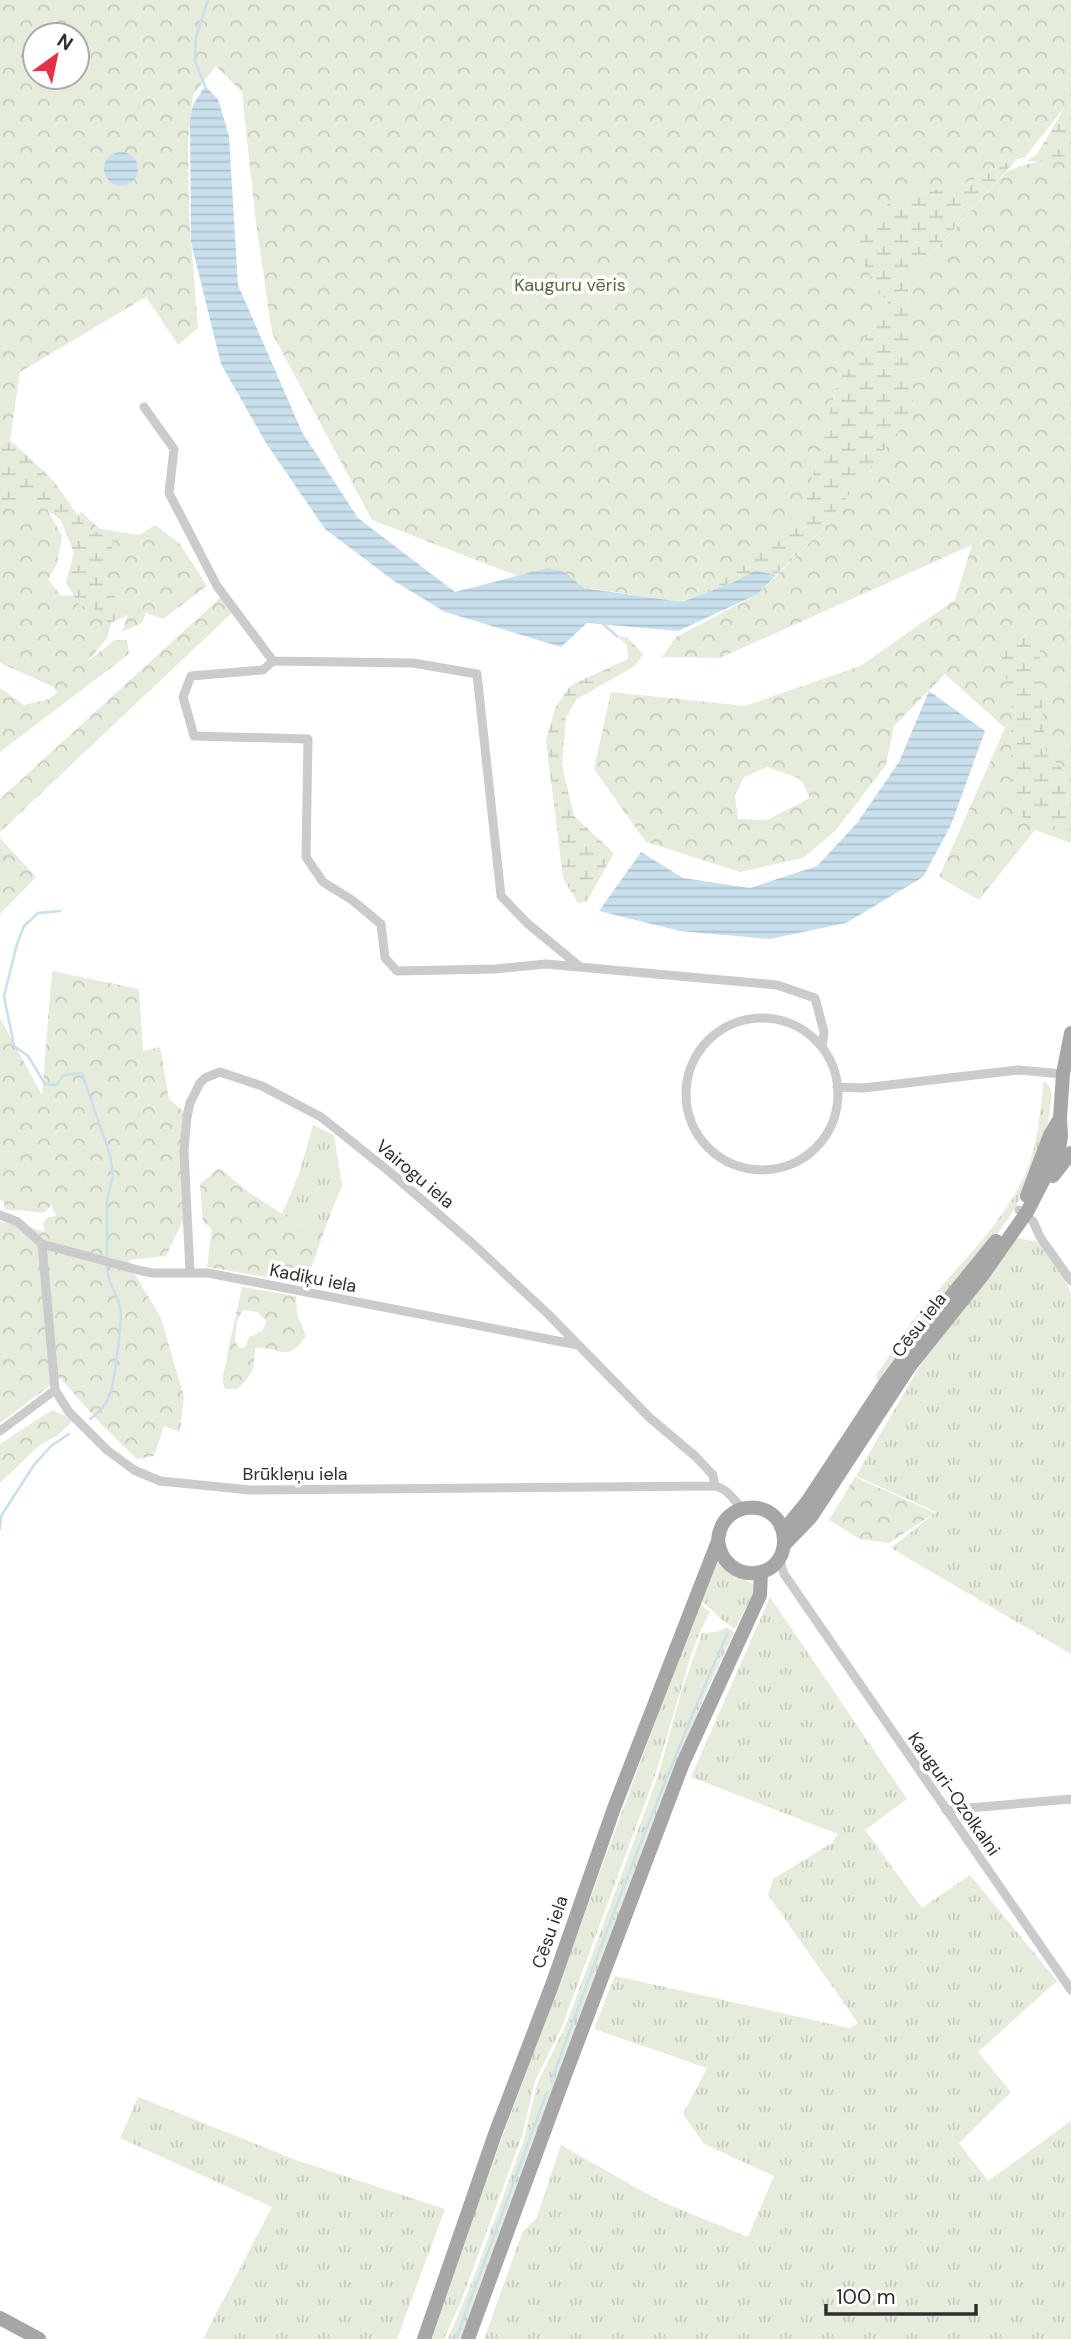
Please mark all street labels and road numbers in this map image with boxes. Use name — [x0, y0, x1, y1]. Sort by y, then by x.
street label: Vairogu iela — [371, 1134, 459, 1214]
street label: Kadiķu iela — [267, 1258, 359, 1298]
street label: Cēsu iela — [886, 1288, 952, 1362]
street label: Brūkleņu iela — [243, 1462, 347, 1486]
street label: Kauguri-Ozolkalni — [902, 1727, 1006, 1861]
street label: Cēsu iela — [526, 1892, 574, 1972]

